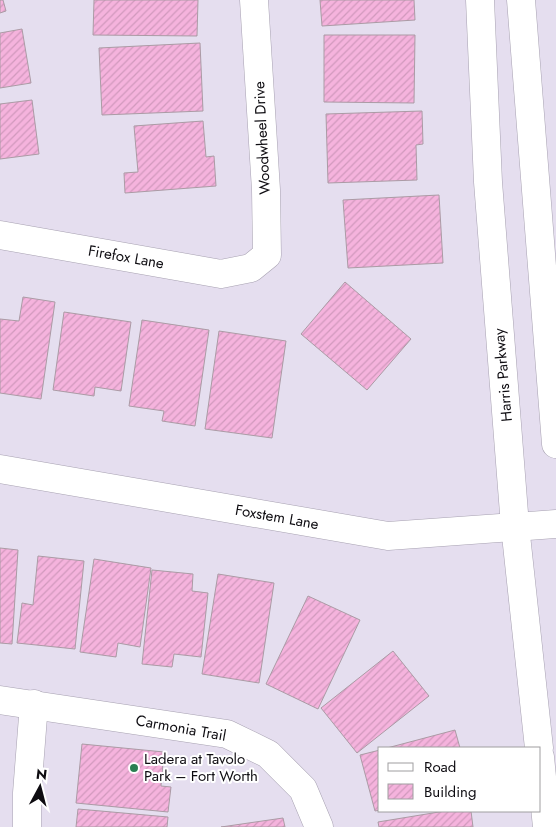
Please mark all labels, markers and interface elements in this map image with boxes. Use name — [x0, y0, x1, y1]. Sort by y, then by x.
street label: Woodwheel Drive — [248, 81, 276, 195]
street label: Firefox Lane — [86, 240, 166, 275]
street label: Harris Parkway — [488, 327, 518, 423]
street label: Foxstem Lane — [234, 499, 321, 535]
street label: Carmonia Trail — [134, 709, 228, 747]
legend — [378, 747, 541, 812]
place label: Ladera at Tavolo Park – Fort Worth — [144, 748, 258, 787]
text: Road — [424, 756, 456, 778]
north arrow — [15, 762, 65, 812]
marker: Ladera at Tavolo Park – Fort Worth — [128, 762, 140, 774]
text: N — [35, 763, 48, 785]
text: Building — [424, 781, 476, 803]

